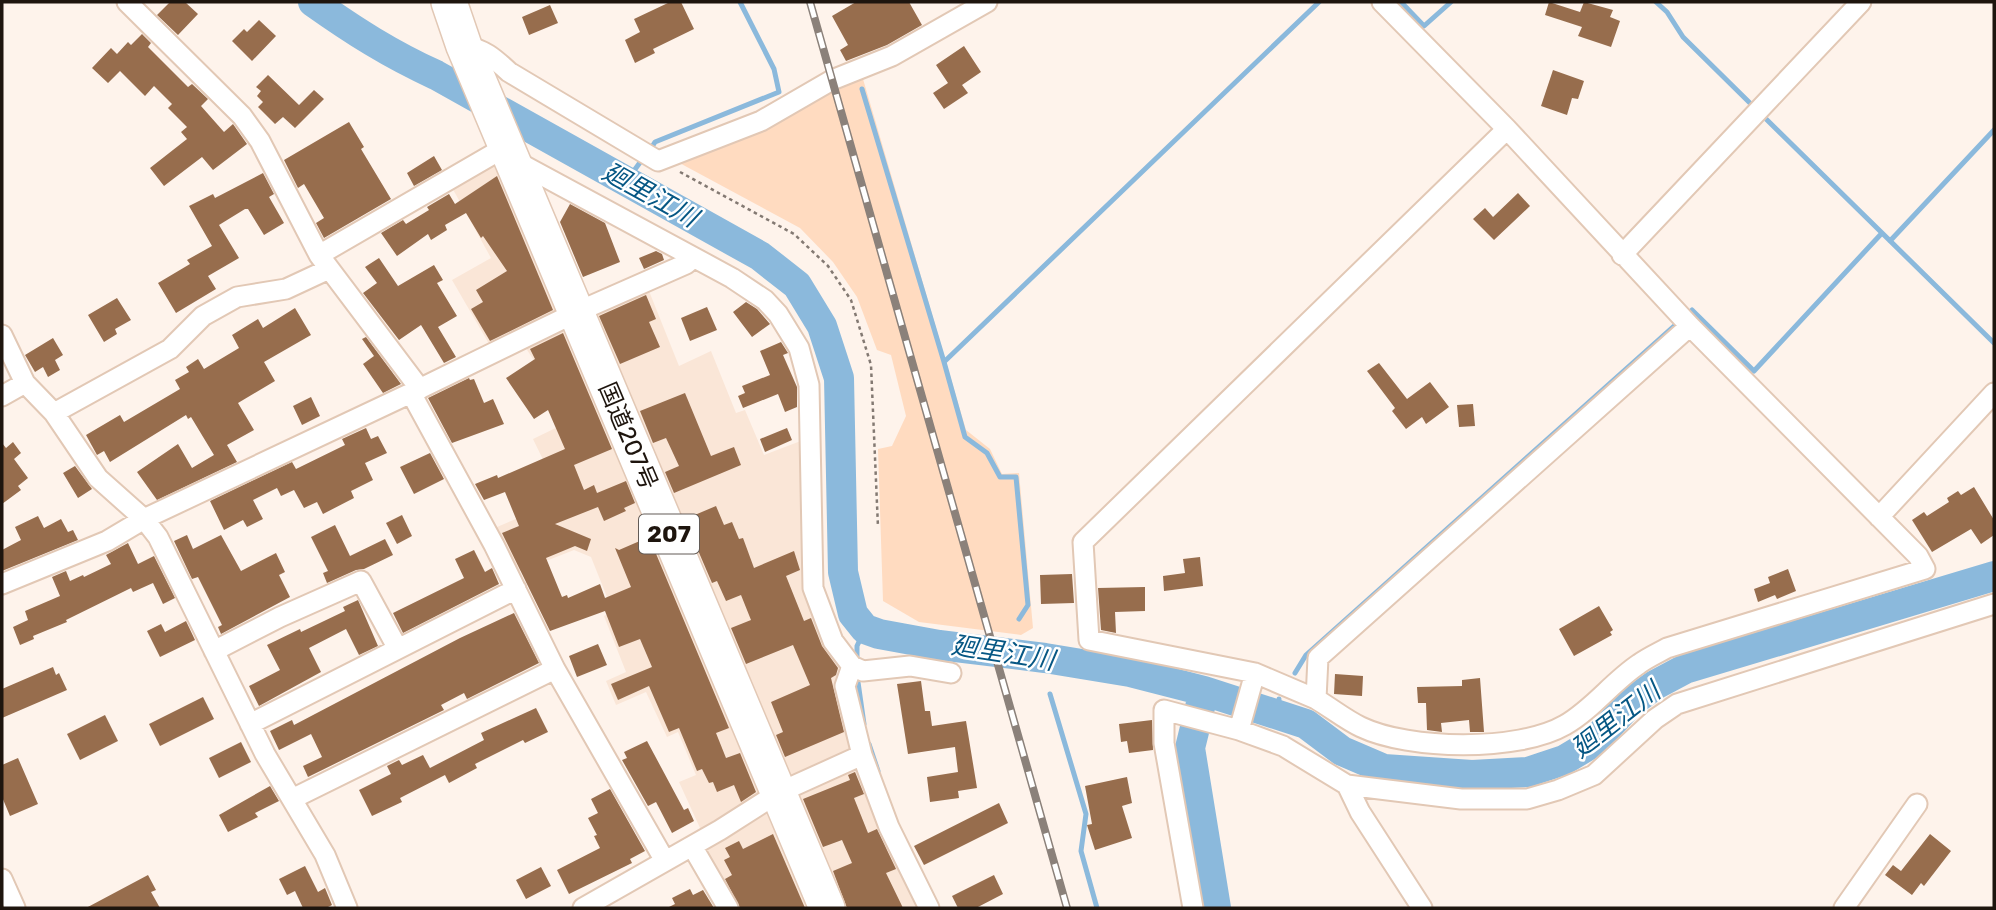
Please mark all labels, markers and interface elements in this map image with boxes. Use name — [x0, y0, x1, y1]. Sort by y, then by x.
water label: 廻里江川 — [597, 156, 706, 235]
street label: 国道207号 — [593, 378, 663, 494]
road number: 207 — [639, 514, 699, 554]
water label: 廻里江川 — [949, 630, 1060, 677]
water label: 廻里江川 — [1565, 674, 1669, 764]

